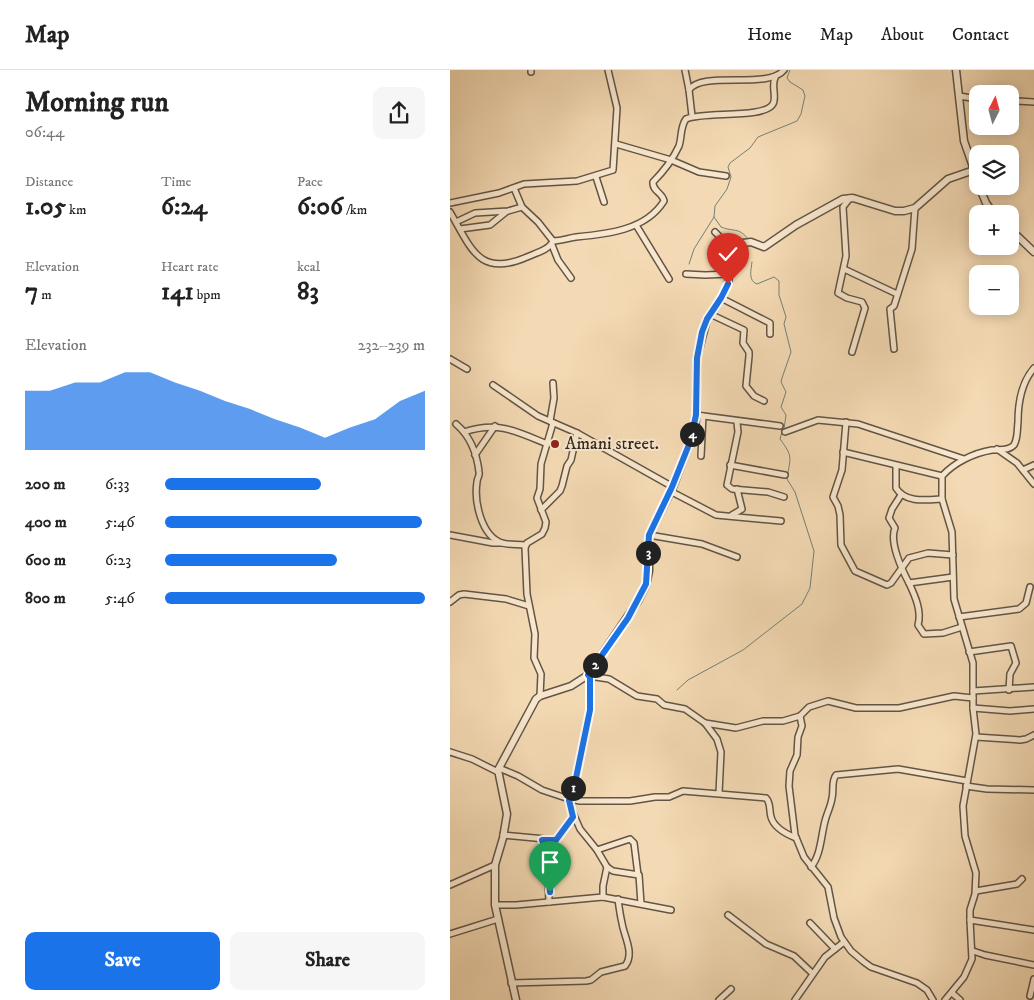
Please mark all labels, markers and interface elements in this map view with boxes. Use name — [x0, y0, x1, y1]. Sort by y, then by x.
text: Map — [25, 20, 69, 50]
text: Home — [747, 24, 792, 46]
text: Map — [820, 24, 853, 46]
text: About — [881, 24, 924, 46]
text: Contact — [952, 24, 1009, 46]
text: Morning run — [25, 85, 169, 120]
north arrow — [969, 85, 1019, 135]
map controls — [969, 85, 1019, 315]
button: share — [373, 87, 425, 139]
text: 06:44 — [25, 122, 65, 142]
button: layers — [969, 145, 1019, 195]
text: Distance — [25, 173, 73, 191]
text: Time — [161, 173, 191, 191]
text: Pace — [297, 173, 323, 191]
text: 1.05 — [25, 191, 66, 222]
text: 6:24 — [161, 191, 207, 222]
text: 6:06 — [297, 191, 343, 222]
text: km — [66, 201, 86, 219]
text: /km — [343, 201, 367, 219]
button: + — [969, 205, 1019, 255]
pin — [707, 233, 749, 284]
icon: check — [714, 240, 742, 268]
text: Elevation — [25, 258, 79, 276]
text: Heart rate — [161, 258, 218, 276]
text: kcal — [297, 258, 320, 276]
button: − — [969, 265, 1019, 315]
text: 7 — [25, 276, 38, 307]
text: 141 — [161, 276, 194, 307]
text: 83 — [297, 276, 319, 307]
text: m — [38, 286, 52, 304]
text: bpm — [194, 286, 221, 304]
text: Elevation — [25, 335, 87, 355]
text: 232–239 m — [358, 335, 425, 355]
pin: 4 — [680, 422, 704, 446]
text: 4 — [688, 425, 697, 443]
place label: Amani street. — [565, 433, 659, 455]
marker: Amani street. — [549, 438, 561, 450]
text: 200 m — [25, 474, 66, 494]
text: 6:33 — [105, 474, 129, 494]
text: 400 m — [25, 512, 67, 532]
text: 5:46 — [105, 512, 135, 532]
pin: 3 — [636, 540, 660, 566]
text: 3 — [646, 544, 651, 562]
text: 600 m — [25, 550, 66, 570]
text: 6:23 — [105, 550, 131, 570]
text: 800 m — [25, 588, 66, 608]
text: 5:46 — [105, 588, 135, 608]
pin: 2 — [582, 652, 608, 678]
text: 2 — [592, 656, 599, 674]
pin: 1 — [560, 776, 586, 800]
text: 1 — [571, 779, 576, 797]
pin — [529, 841, 571, 892]
icon: arrive — [536, 848, 564, 876]
button: Save — [25, 932, 220, 990]
button: Share — [230, 932, 425, 990]

